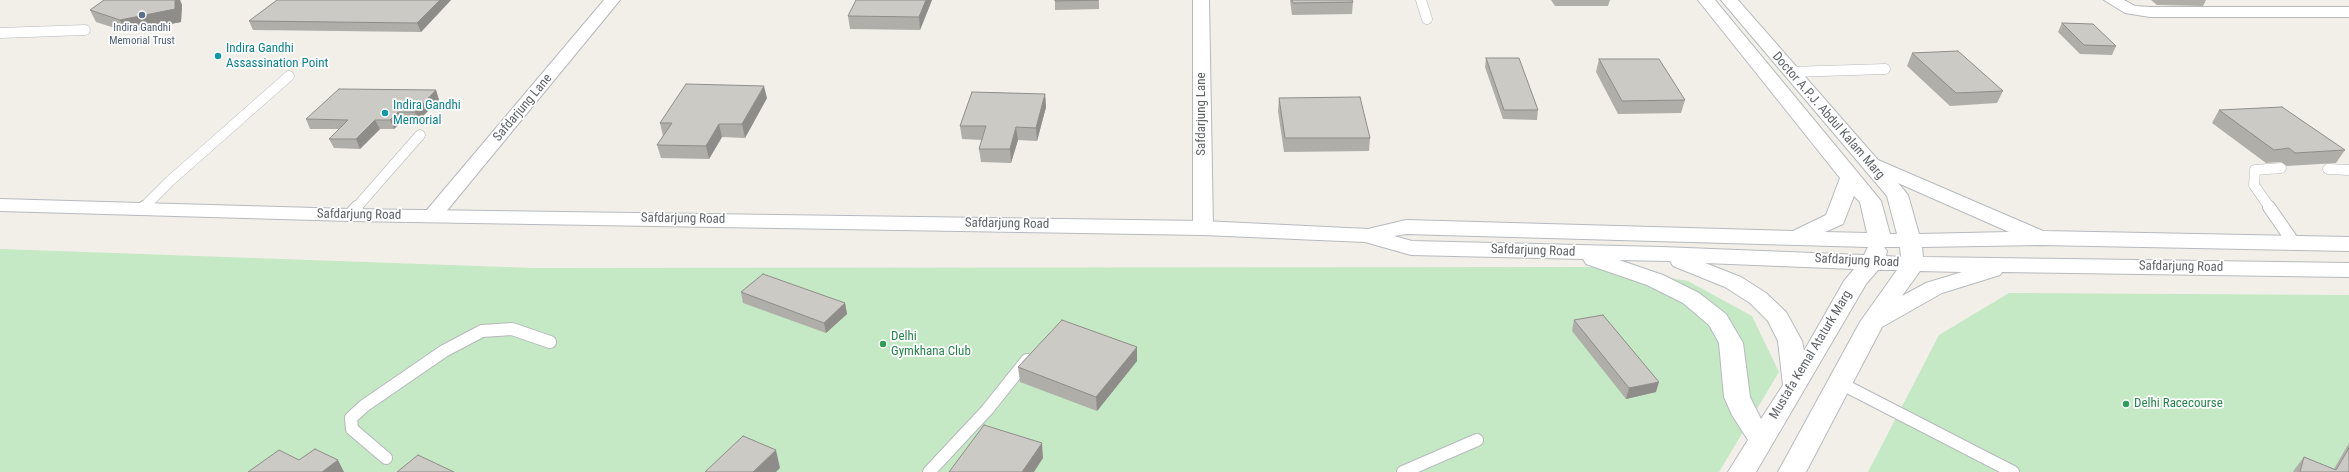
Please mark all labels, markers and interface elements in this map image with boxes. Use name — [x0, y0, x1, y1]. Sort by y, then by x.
marker: Indira Gandhi Memorial Trust — [137, 10, 147, 20]
place label: Indira Gandhi Memorial Trust — [109, 21, 175, 47]
place label: Indira Gandhi Assassination Point — [226, 41, 328, 72]
street label: Doctor A.P.J. Abdul Kalam Marg — [1768, 49, 1888, 183]
marker: Indira Gandhi Assassination Point — [213, 51, 223, 61]
street label: Safdarjung Lane — [490, 71, 556, 145]
street label: Safdarjung Lane — [1194, 72, 1210, 156]
place label: Indira Gandhi Memorial — [393, 98, 461, 129]
marker: Indira Gandhi Memorial — [380, 108, 390, 118]
street label: Safdarjung Road — [317, 206, 401, 224]
street label: Safdarjung Road — [641, 210, 725, 228]
street label: Safdarjung Road — [965, 215, 1049, 233]
street label: Safdarjung Road — [1490, 242, 1576, 260]
street label: Safdarjung Road — [1814, 251, 1900, 271]
street label: Safdarjung Road — [2139, 258, 2223, 276]
street label: Mustafa Kemal Ataturk Marg — [1766, 288, 1856, 422]
place label: Delhi Gymkhana Club — [891, 329, 971, 360]
marker: Delhi Gymkhana Club — [878, 339, 888, 349]
place label: Delhi Racecourse — [2134, 396, 2223, 412]
marker: Delhi Racecourse — [2121, 399, 2131, 409]

